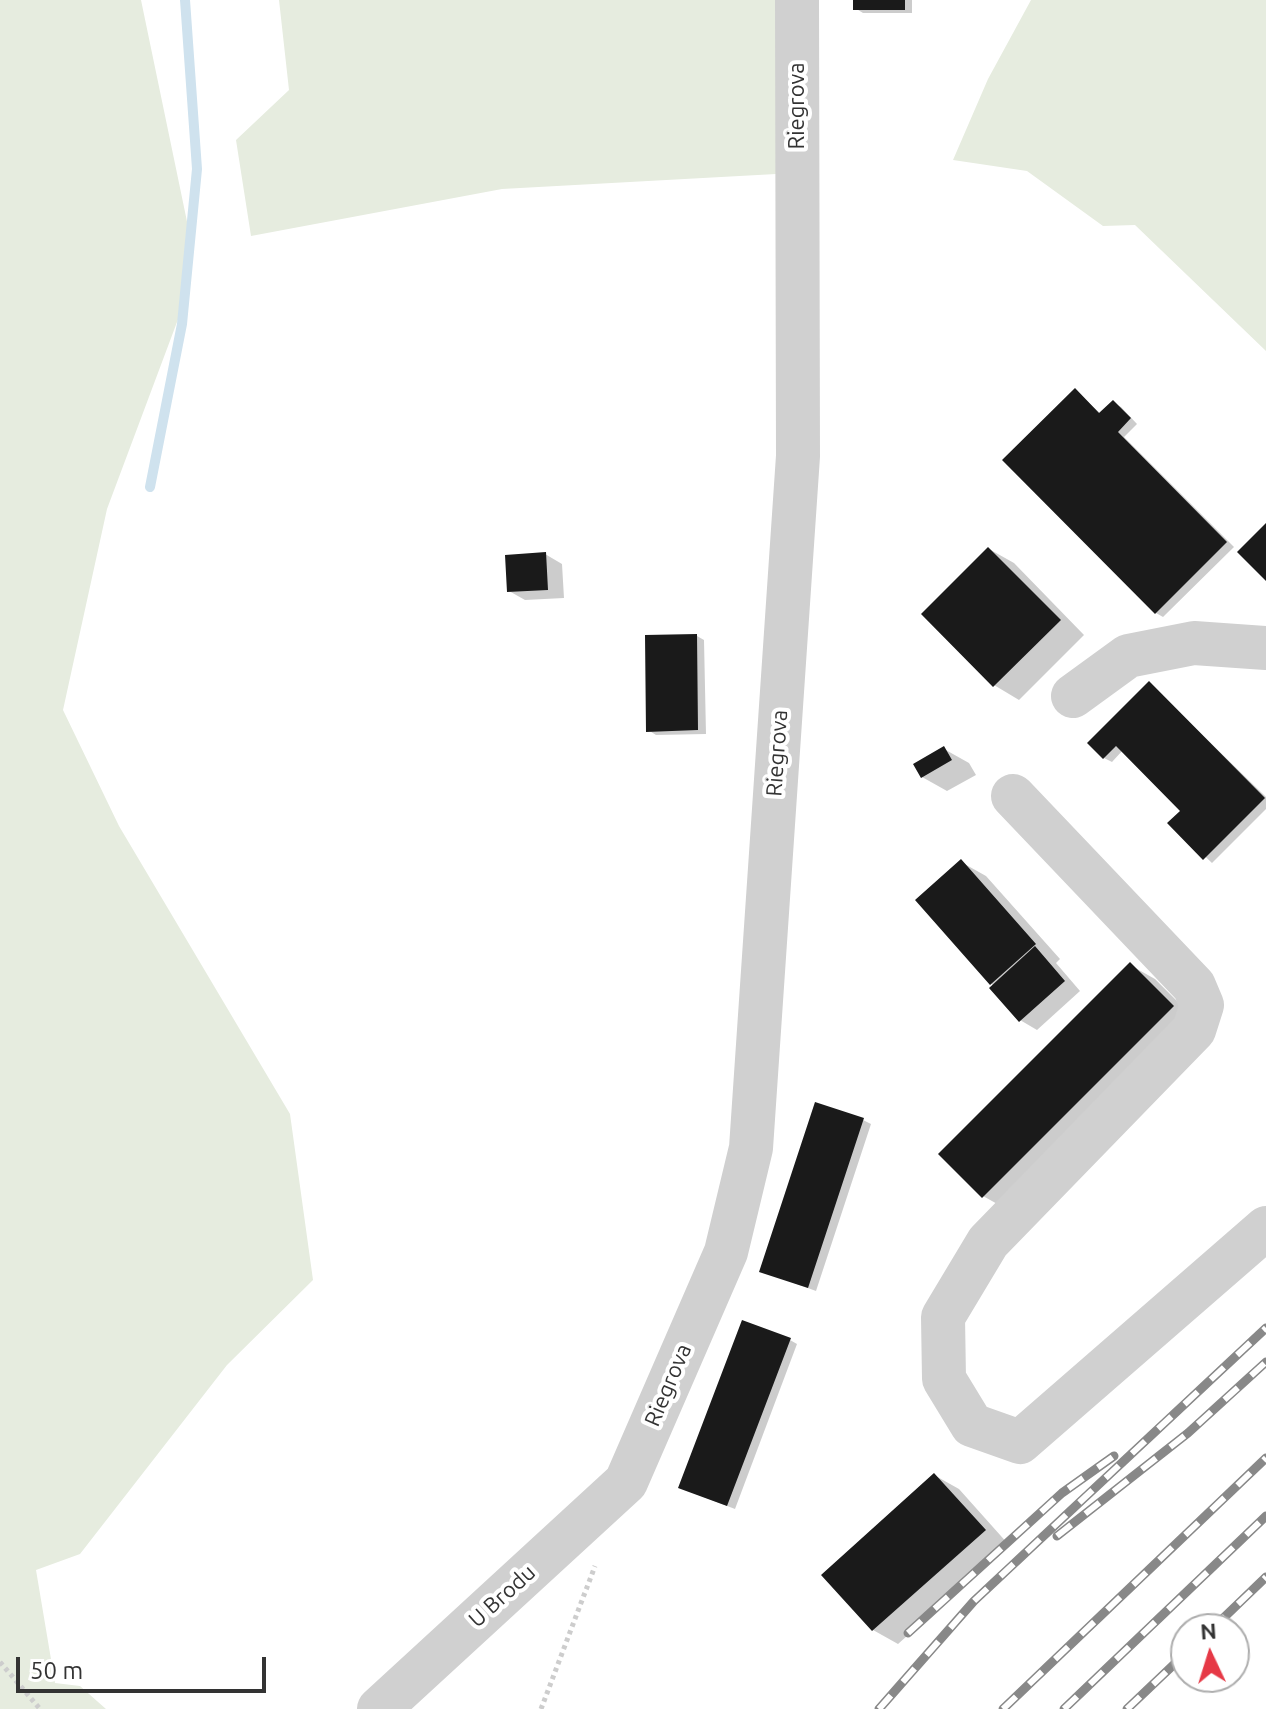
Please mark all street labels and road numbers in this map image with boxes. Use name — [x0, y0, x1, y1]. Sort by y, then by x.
street label: Riegrova — [784, 62, 810, 150]
street label: Riegrova — [761, 709, 793, 797]
street label: Riegrova — [639, 1340, 697, 1430]
street label: U Brodu — [463, 1559, 541, 1633]

